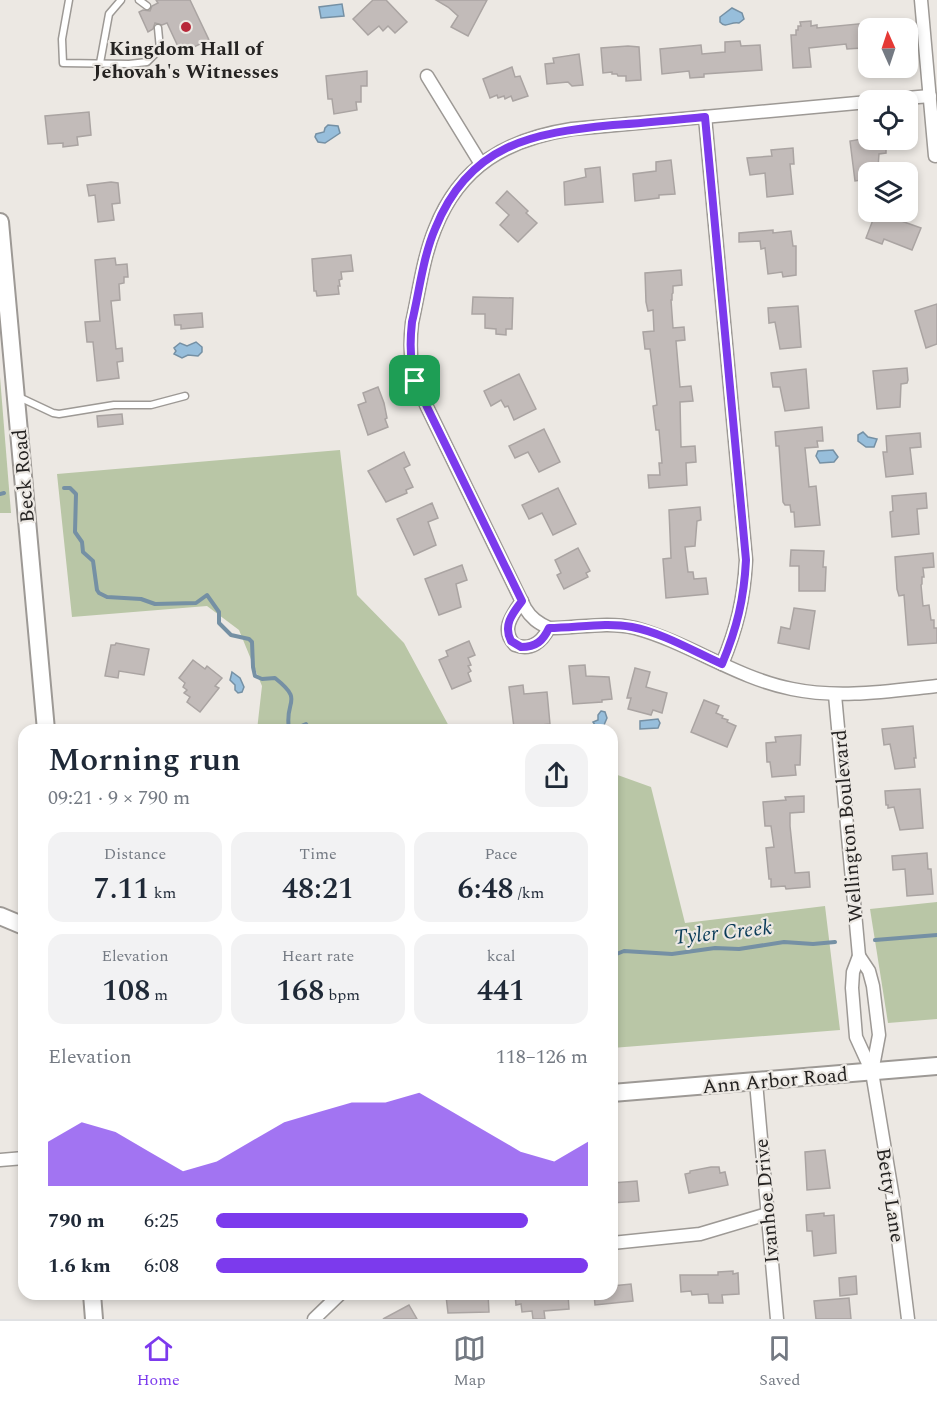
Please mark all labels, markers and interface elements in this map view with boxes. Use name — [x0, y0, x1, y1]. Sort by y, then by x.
north arrow — [858, 18, 918, 78]
map controls — [858, 18, 918, 222]
marker: Kingdom Hall of Jehovah's Witnesses — [179, 20, 193, 34]
place label: Kingdom Hall of Jehovah's Witnesses — [93, 34, 279, 87]
button: locate — [858, 90, 918, 150]
button: layers — [858, 162, 918, 222]
pin — [389, 355, 440, 406]
icon: arrive — [398, 364, 431, 397]
street label: Beck Road — [5, 428, 43, 524]
street label: Wellington Boulevard — [825, 728, 871, 924]
text: Morning run — [48, 735, 241, 785]
button: share — [525, 744, 588, 807]
text: 09:21 · 9 × 790 m — [48, 783, 190, 813]
text: Distance — [104, 842, 166, 866]
text: Time — [299, 842, 337, 866]
text: Pace — [484, 842, 518, 866]
text: 7.11 — [94, 866, 150, 912]
text: 48:21 — [282, 866, 354, 912]
text: 6:48 — [458, 866, 514, 912]
text: km — [150, 881, 176, 905]
text: /km — [514, 881, 544, 905]
water label: Tyler Creek — [672, 912, 774, 954]
text: Elevation — [101, 944, 169, 968]
text: Heart rate — [282, 944, 354, 968]
text: kcal — [487, 944, 515, 968]
text: 108 — [102, 968, 150, 1014]
text: 168 — [276, 968, 324, 1014]
text: 441 — [477, 968, 525, 1014]
text: m — [150, 983, 168, 1007]
text: bpm — [324, 983, 360, 1007]
text: Elevation — [48, 1042, 132, 1072]
text: 118–126 m — [496, 1042, 588, 1072]
street label: Ann Arbor Road — [701, 1060, 849, 1102]
street label: Ivanhoe Drive — [747, 1137, 787, 1264]
street label: Betty Lane — [868, 1146, 912, 1245]
text: 790 m — [48, 1206, 105, 1236]
text: 6:25 — [144, 1206, 179, 1236]
text: 1.6 km — [48, 1251, 111, 1281]
text: 6:08 — [144, 1251, 179, 1281]
tab: Home — [137, 1332, 180, 1392]
tab: Map — [453, 1332, 486, 1392]
tab: Saved — [759, 1332, 800, 1392]

